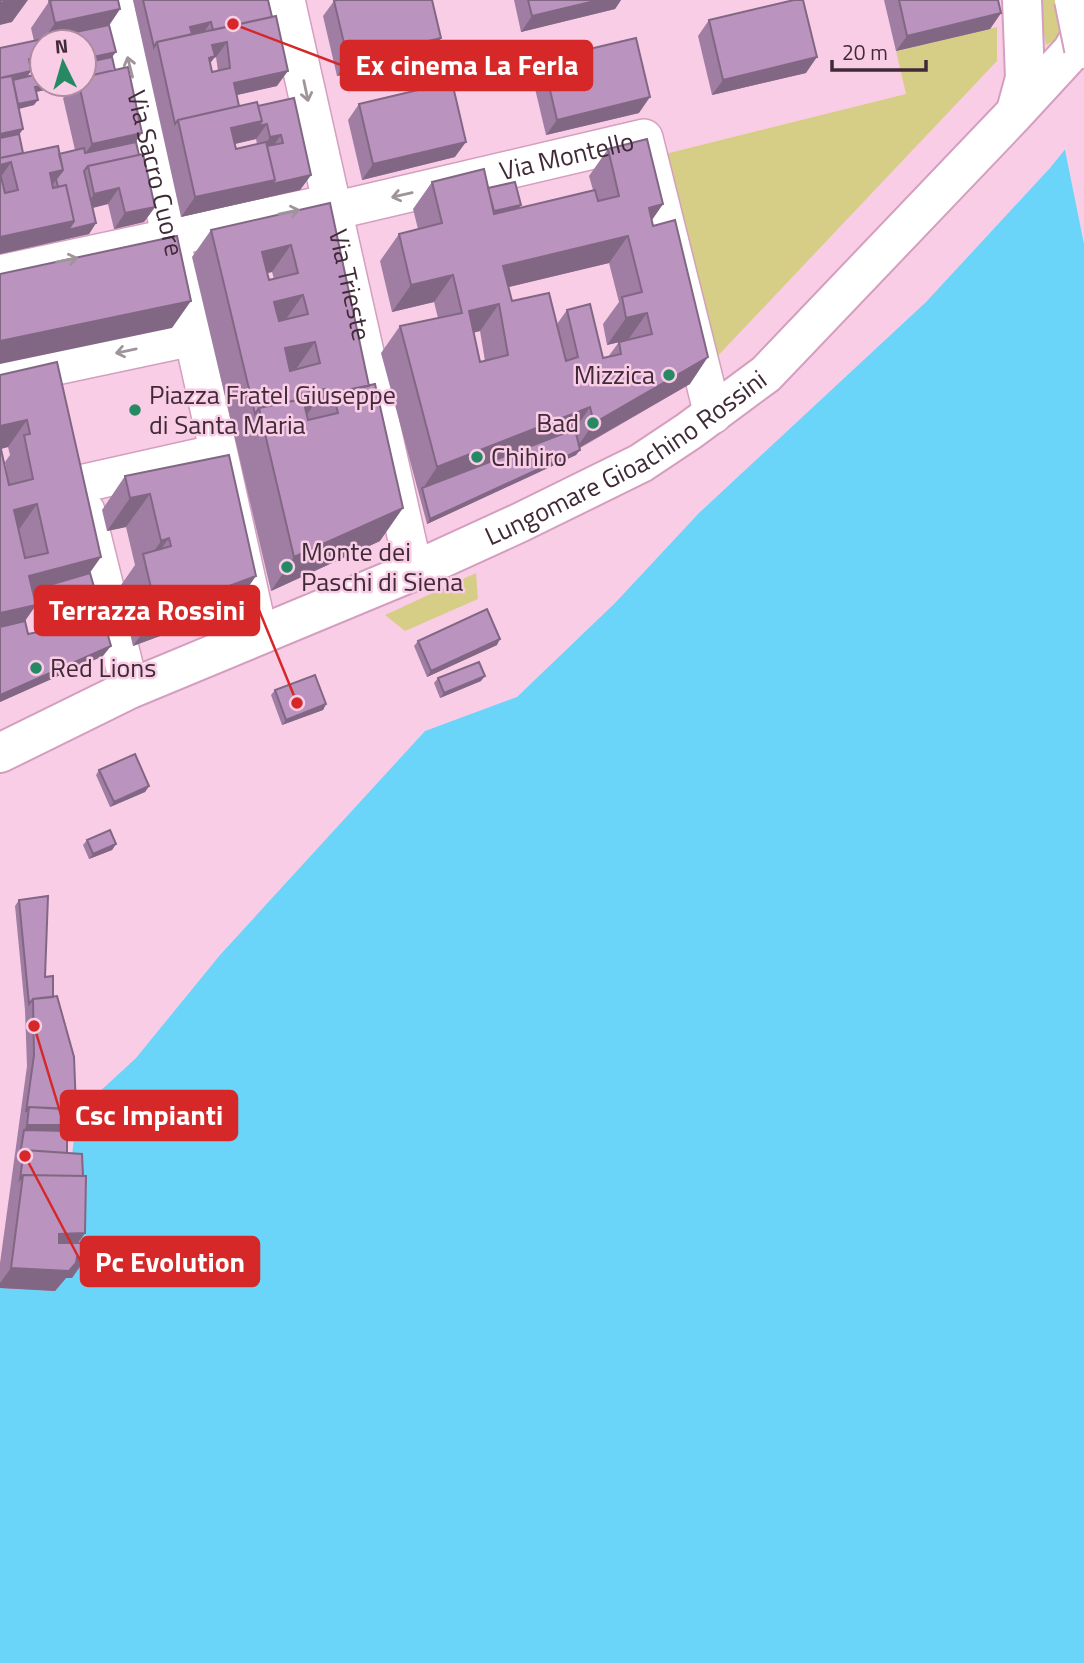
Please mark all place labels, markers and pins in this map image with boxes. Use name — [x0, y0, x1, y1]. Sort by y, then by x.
callout: Ex cinema La Ferla — [341, 41, 592, 90]
place label: Mizzica — [574, 355, 655, 394]
marker: Mizzica — [661, 367, 677, 383]
place label: Piazza Fratel Giuseppe di Santa Maria — [149, 375, 396, 444]
marker: Piazza Fratel Giuseppe di Santa Maria — [127, 402, 143, 418]
place label: Bad — [536, 403, 579, 442]
marker: Bad — [585, 415, 601, 431]
place label: Chihiro — [491, 437, 567, 476]
marker: Chihiro — [469, 449, 485, 465]
place label: Monte dei Paschi di Siena — [301, 532, 463, 601]
marker: Monte dei Paschi di Siena — [279, 559, 295, 575]
callout: Terrazza Rossini — [35, 586, 259, 635]
place label: Red Lions — [50, 648, 156, 687]
marker: Red Lions — [28, 660, 44, 676]
callout: Csc Impianti — [61, 1091, 237, 1140]
callout: Pc Evolution — [81, 1237, 259, 1286]

